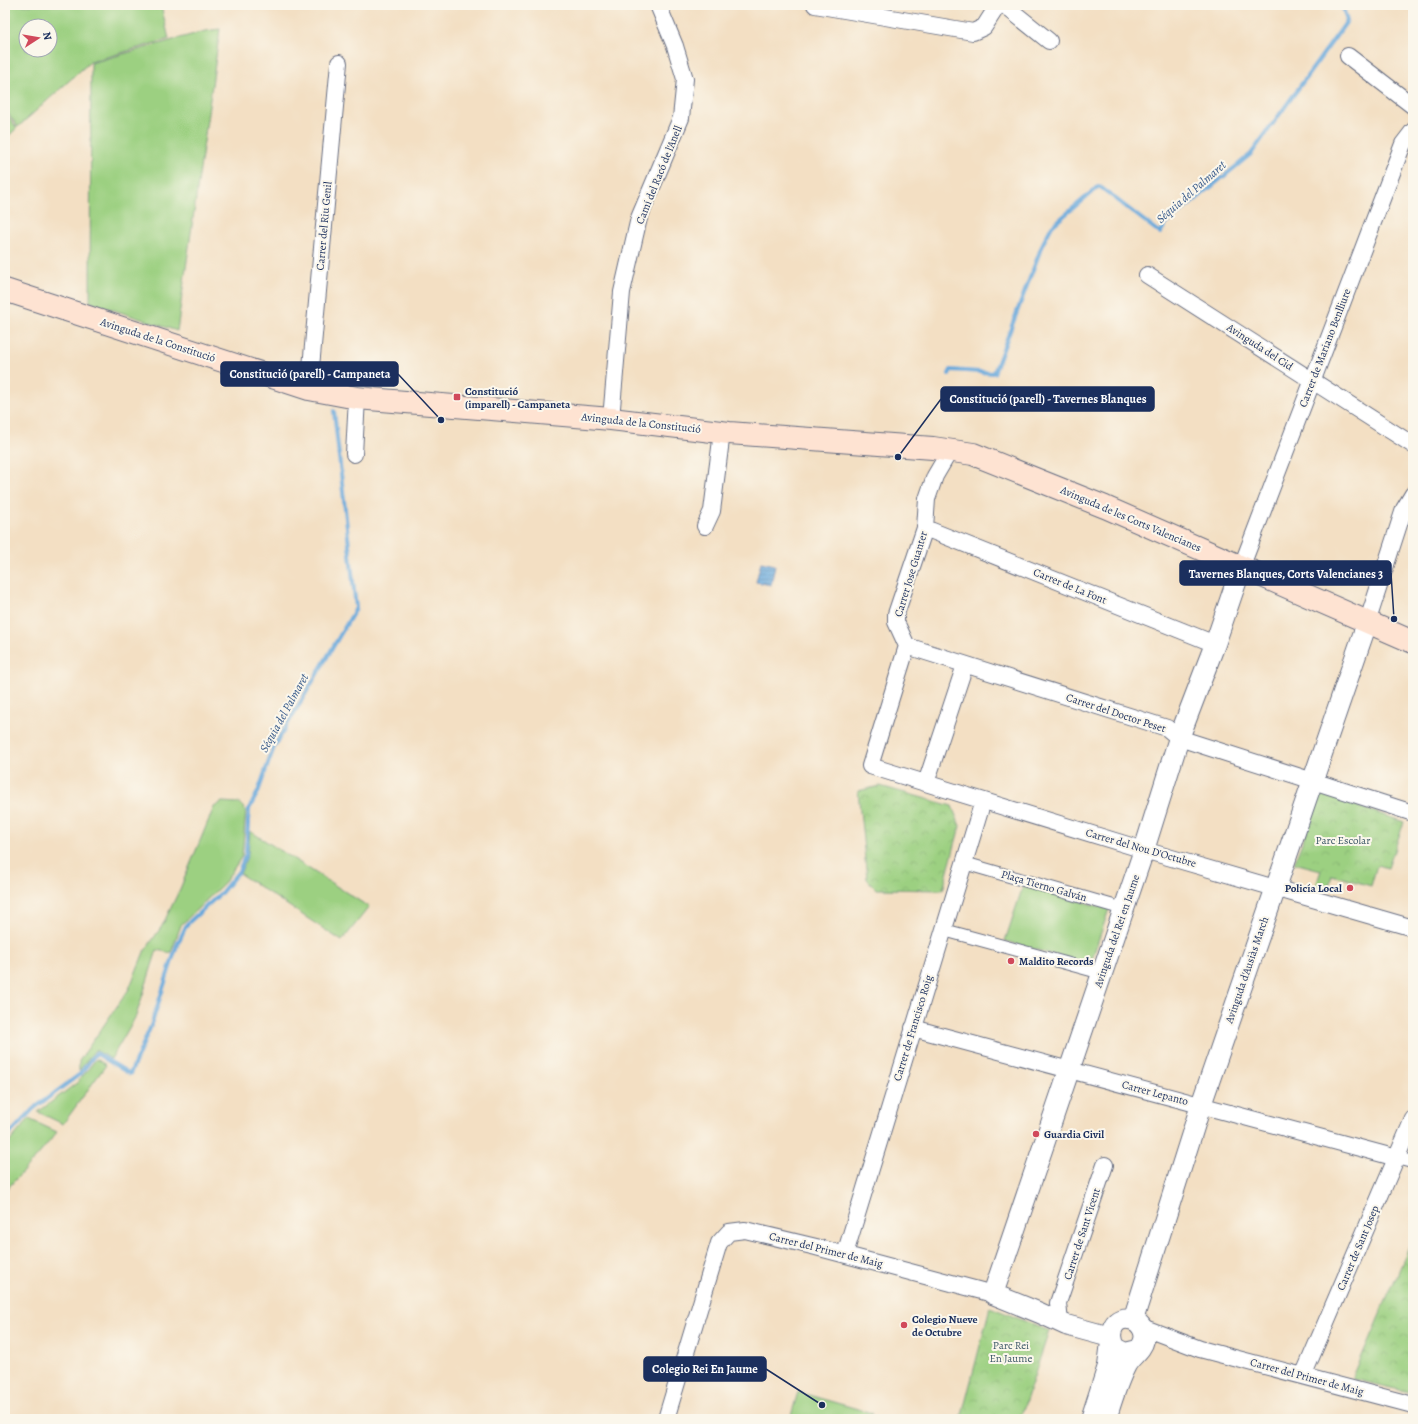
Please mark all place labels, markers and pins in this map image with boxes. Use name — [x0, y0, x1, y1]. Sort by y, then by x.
callout: Constitució (parell) - Campaneta — [221, 362, 398, 386]
place label: Constitució (imparell) - Campaneta — [465, 384, 571, 412]
callout: Constitució (parell) - Tavernes Blanques — [941, 387, 1154, 411]
marker: Constitució (imparell) - Campaneta — [452, 392, 462, 402]
callout: Tavernes Blanques, Corts Valencianes 3 — [1180, 561, 1391, 585]
place label: Policía Local — [1285, 881, 1342, 896]
marker: Policía Local — [1345, 883, 1355, 893]
place label: Maldito Records — [1019, 954, 1094, 969]
marker: Maldito Records — [1006, 956, 1016, 966]
place label: Guardia Civil — [1044, 1127, 1104, 1142]
marker: Guardia Civil — [1031, 1129, 1041, 1139]
place label: Colegio Nueve de Octubre — [912, 1312, 978, 1340]
marker: Colegio Nueve de Octubre — [899, 1320, 909, 1330]
callout: Colegio Rei En Jaume — [644, 1357, 766, 1381]

